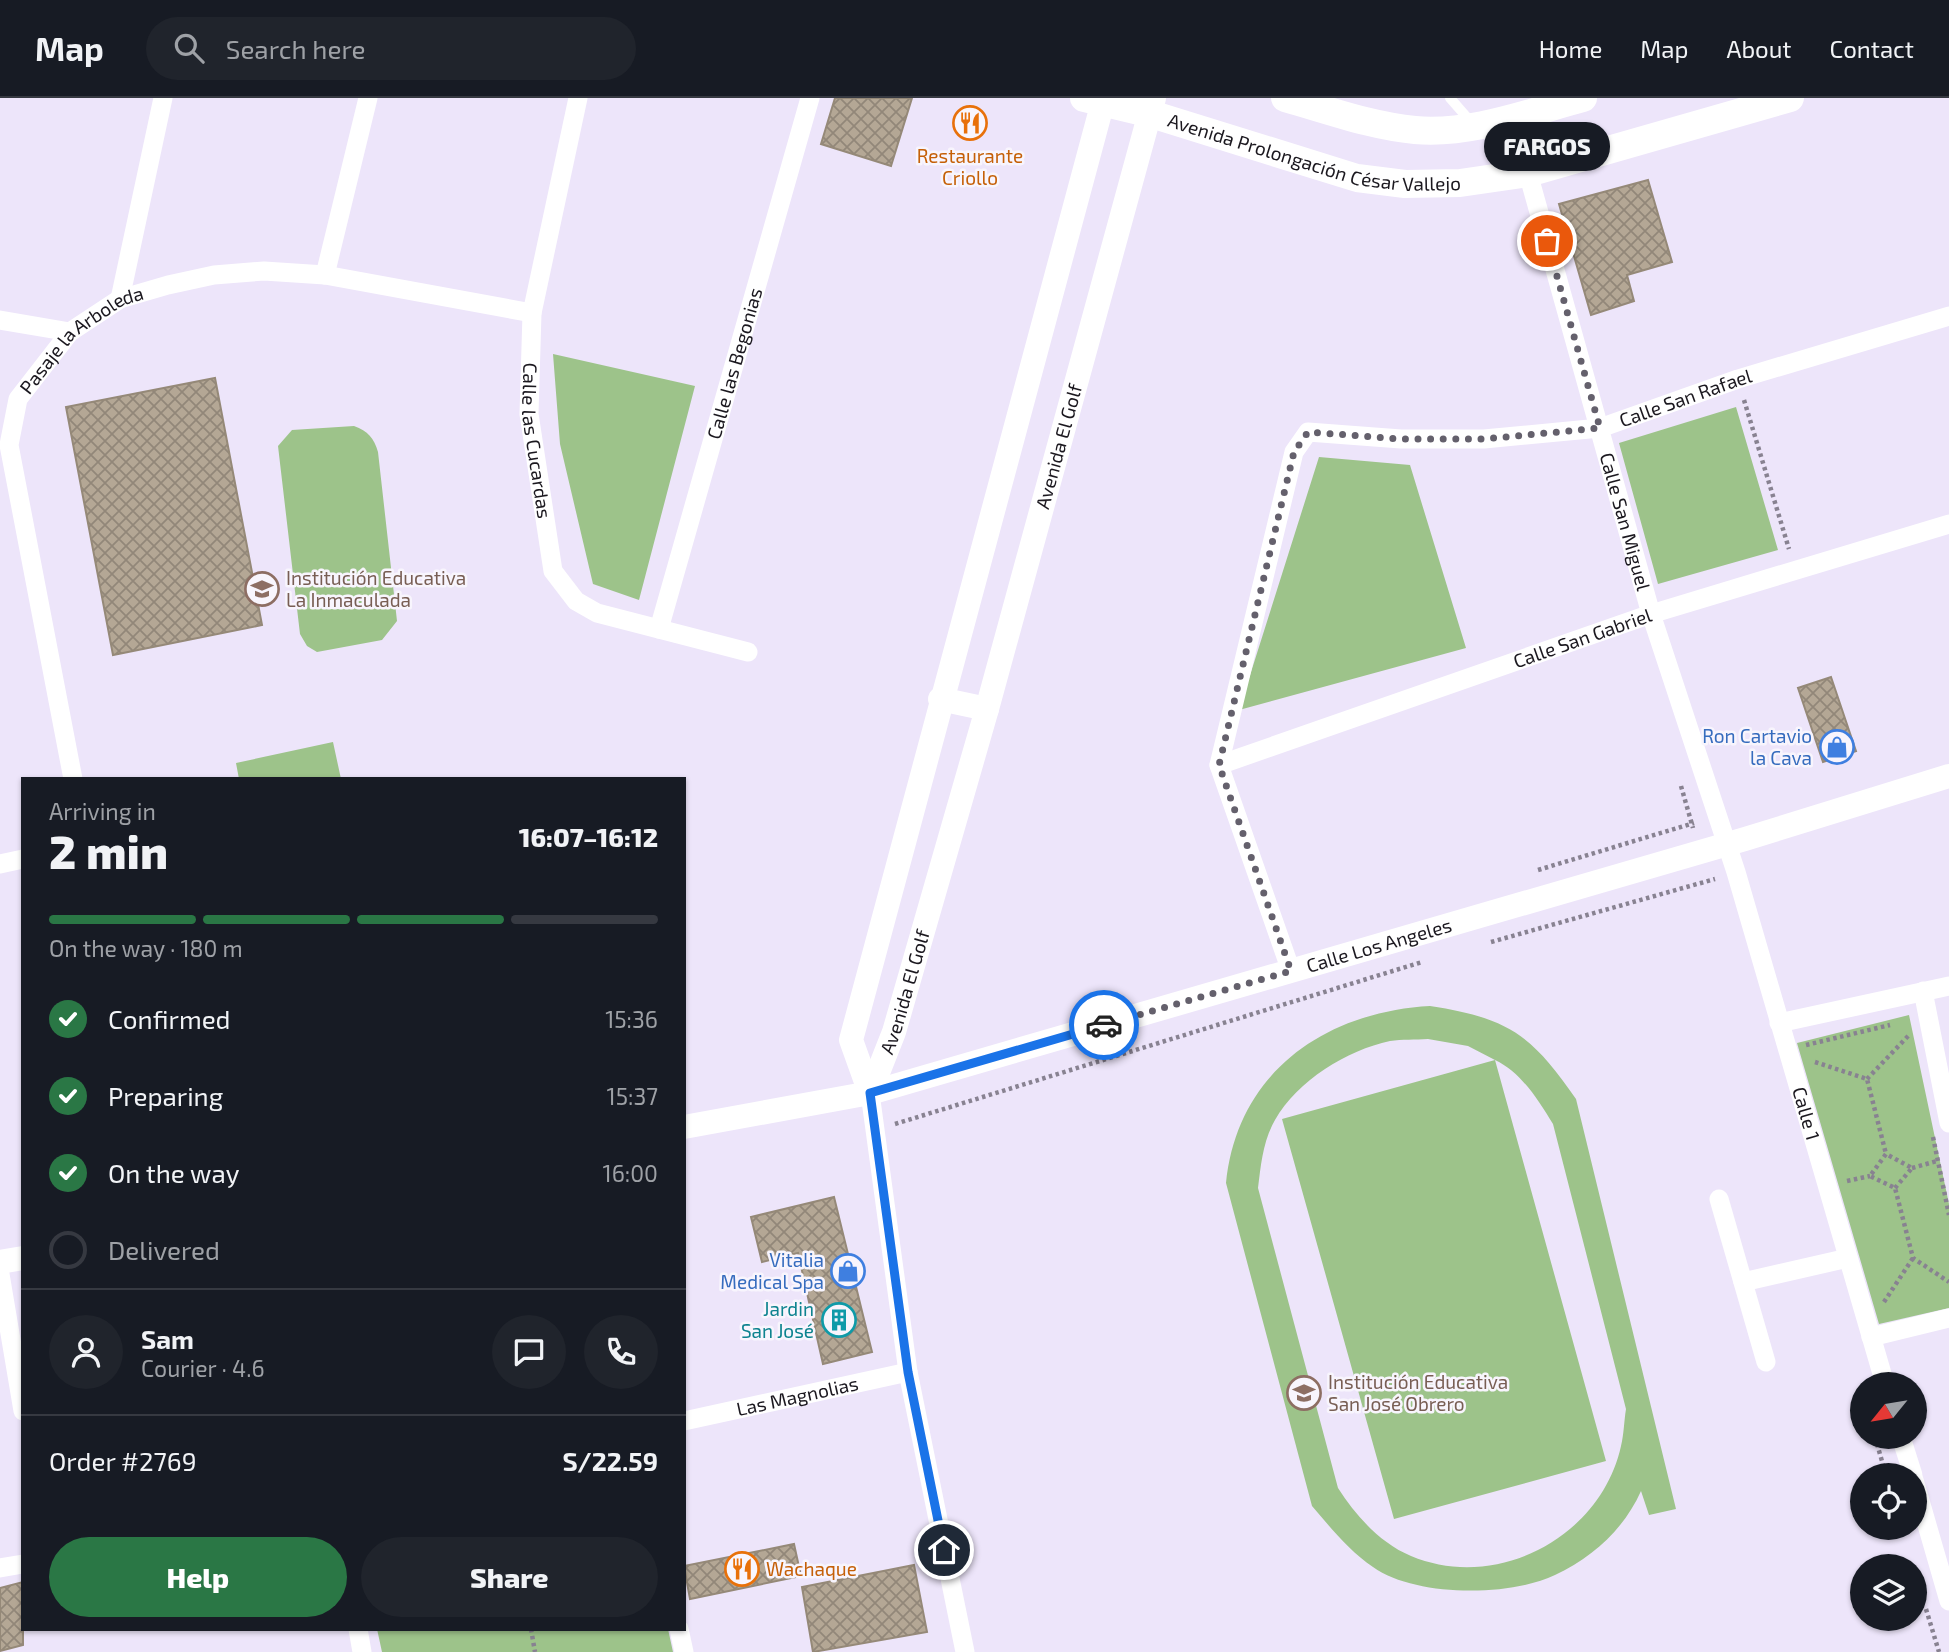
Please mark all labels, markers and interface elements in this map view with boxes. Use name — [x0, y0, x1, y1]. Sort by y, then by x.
search box — [146, 17, 636, 80]
text: Map — [35, 28, 104, 68]
icon: search — [170, 29, 208, 67]
text: Search here — [226, 33, 365, 64]
text: Home — [1539, 34, 1602, 63]
text: Map — [1640, 34, 1688, 63]
text: About — [1726, 34, 1792, 63]
text: Contact — [1830, 34, 1914, 63]
restaurant icon: Restaurante Criollo — [951, 104, 989, 142]
street label: Avenida Prolongación César Vallejo — [1165, 108, 1461, 195]
callout: FARGOS — [1484, 122, 1610, 171]
text: FARGOS — [1503, 132, 1591, 160]
place label: Restaurante Criollo — [917, 144, 1023, 189]
pin — [1517, 211, 1577, 271]
icon: bag — [1528, 222, 1566, 260]
street label: Pasaje la Arboleda — [14, 281, 146, 398]
street label: Calle las Begonias — [702, 285, 766, 442]
street label: Calle las Cucardas — [518, 362, 557, 520]
street label: Calle San Rafael — [1616, 363, 1755, 431]
street label: Avenida El Golf — [1030, 380, 1087, 511]
street label: Calle San Miguel — [1596, 450, 1656, 593]
place label: Institución Educativa La Inmaculada — [286, 566, 466, 611]
school or university icon: Institución Educativa La Inmaculada — [243, 570, 281, 608]
street label: Calle San Gabriel — [1510, 603, 1655, 672]
place label: Ron Cartavio la Cava — [1702, 724, 1812, 769]
shop icon: Ron Cartavio la Cava — [1818, 728, 1856, 766]
text: Arriving in — [49, 797, 156, 825]
text: 16:07–16:12 — [519, 821, 658, 852]
text: 2 min — [49, 823, 168, 878]
street label: Calle Los Angeles — [1303, 913, 1454, 977]
street label: Avenida El Golf — [874, 926, 934, 1057]
text: On the way · 180 m — [49, 934, 243, 962]
courier — [1069, 990, 1139, 1060]
icon: check — [49, 1000, 87, 1038]
text: Confirmed — [108, 1003, 231, 1034]
text: 15:36 — [605, 1005, 658, 1033]
icon: car — [1085, 1006, 1123, 1044]
icon: check — [49, 1077, 87, 1115]
text: Preparing — [108, 1080, 223, 1111]
text: 15:37 — [607, 1082, 658, 1110]
street label: Calle 1 — [1788, 1084, 1825, 1143]
icon: check — [49, 1154, 87, 1192]
text: On the way — [108, 1157, 239, 1188]
text: 16:00 — [603, 1159, 658, 1187]
text: Delivered — [108, 1234, 220, 1265]
place label: Vitalia Medical Spa — [720, 1248, 824, 1293]
shop icon: Vitalia Medical Spa — [829, 1252, 867, 1290]
place label: Jardin San José — [741, 1297, 814, 1342]
building icon: Jardin San José — [820, 1301, 858, 1339]
button: person — [49, 1315, 123, 1389]
button: chat — [492, 1315, 566, 1389]
button: phone — [584, 1315, 658, 1389]
text: Sam — [141, 1323, 194, 1354]
text: Courier · 4.6 — [141, 1354, 265, 1382]
place label: Institución Educativa San José Obrero — [1328, 1370, 1508, 1415]
street label: Las Magnolias — [734, 1371, 860, 1420]
north arrow — [1850, 1372, 1927, 1449]
map controls — [1850, 1372, 1927, 1631]
school or university icon: Institución Educativa San José Obrero — [1285, 1374, 1323, 1412]
text: Order #2769 — [49, 1445, 197, 1476]
text: S/22.59 — [562, 1445, 658, 1476]
button: locate — [1850, 1463, 1927, 1540]
pin — [914, 1520, 974, 1580]
icon: home — [925, 1531, 963, 1569]
button: Help — [49, 1537, 347, 1617]
button: Share — [361, 1537, 658, 1617]
restaurant icon: Wachaque — [723, 1550, 761, 1588]
button: layers — [1850, 1554, 1927, 1631]
place label: Wachaque — [766, 1557, 857, 1580]

